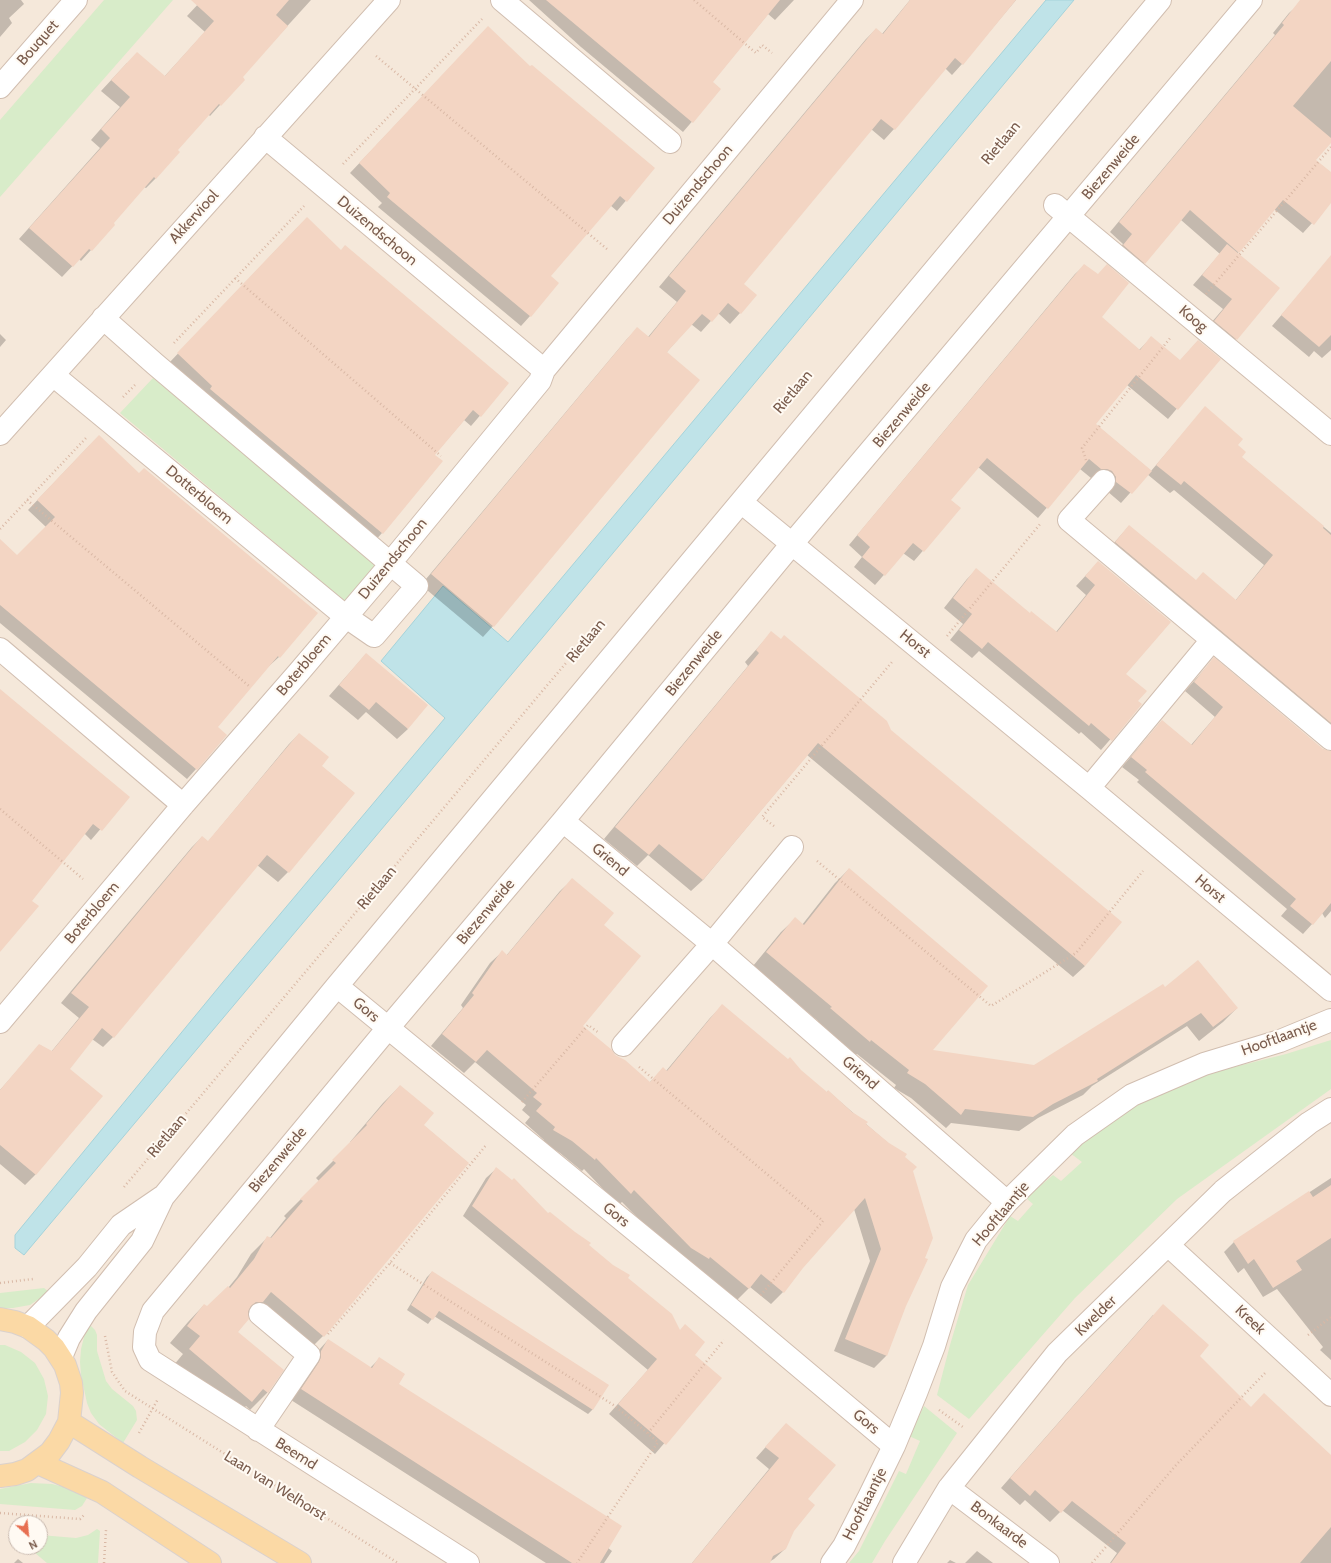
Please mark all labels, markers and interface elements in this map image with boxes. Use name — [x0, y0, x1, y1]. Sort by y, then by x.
street label: Bouquet — [13, 17, 63, 69]
street label: Rietlaan — [978, 118, 1024, 168]
street label: Biezenweide — [1078, 130, 1144, 204]
street label: Duizendschoon — [659, 141, 737, 229]
street label: Akkerviool — [165, 187, 223, 247]
street label: Duizendschoon — [333, 192, 421, 270]
street label: Koog — [1175, 302, 1211, 336]
street label: Rietlaan — [770, 367, 816, 417]
street label: Biezenweide — [869, 378, 935, 452]
street label: Dotterbloem — [162, 462, 236, 528]
street label: Duizendschoon — [355, 515, 431, 603]
street label: Rietlaan — [563, 616, 609, 666]
street label: Biezenweide — [662, 626, 726, 700]
street label: Horst — [896, 626, 934, 662]
street label: Boterbloem — [273, 630, 335, 700]
street label: Griend — [588, 840, 632, 880]
street label: Rietlaan — [354, 863, 400, 913]
street label: Horst — [1191, 871, 1229, 907]
street label: Biezenweide — [453, 875, 519, 949]
street label: Boterbloem — [61, 878, 123, 948]
street label: Gors — [349, 994, 383, 1026]
street label: Hooftlaantje — [1239, 1016, 1319, 1060]
street label: Griend — [838, 1052, 882, 1094]
street label: Rietlaan — [144, 1111, 190, 1161]
street label: Biezenweide — [245, 1123, 311, 1197]
street label: Hooftlaantje — [969, 1178, 1033, 1250]
street label: Gors — [599, 1199, 633, 1231]
street label: Kwelder — [1072, 1292, 1120, 1340]
street label: Kreek — [1231, 1301, 1269, 1339]
street label: Gors — [849, 1406, 883, 1438]
street label: Beemd — [272, 1434, 320, 1474]
street label: Laan van Welhorst — [221, 1447, 329, 1525]
street label: Hooftlaantje — [839, 1465, 891, 1543]
street label: Bonkaarde — [967, 1498, 1031, 1552]
north arrow — [8, 1515, 48, 1555]
text: N — [26, 1537, 40, 1553]

